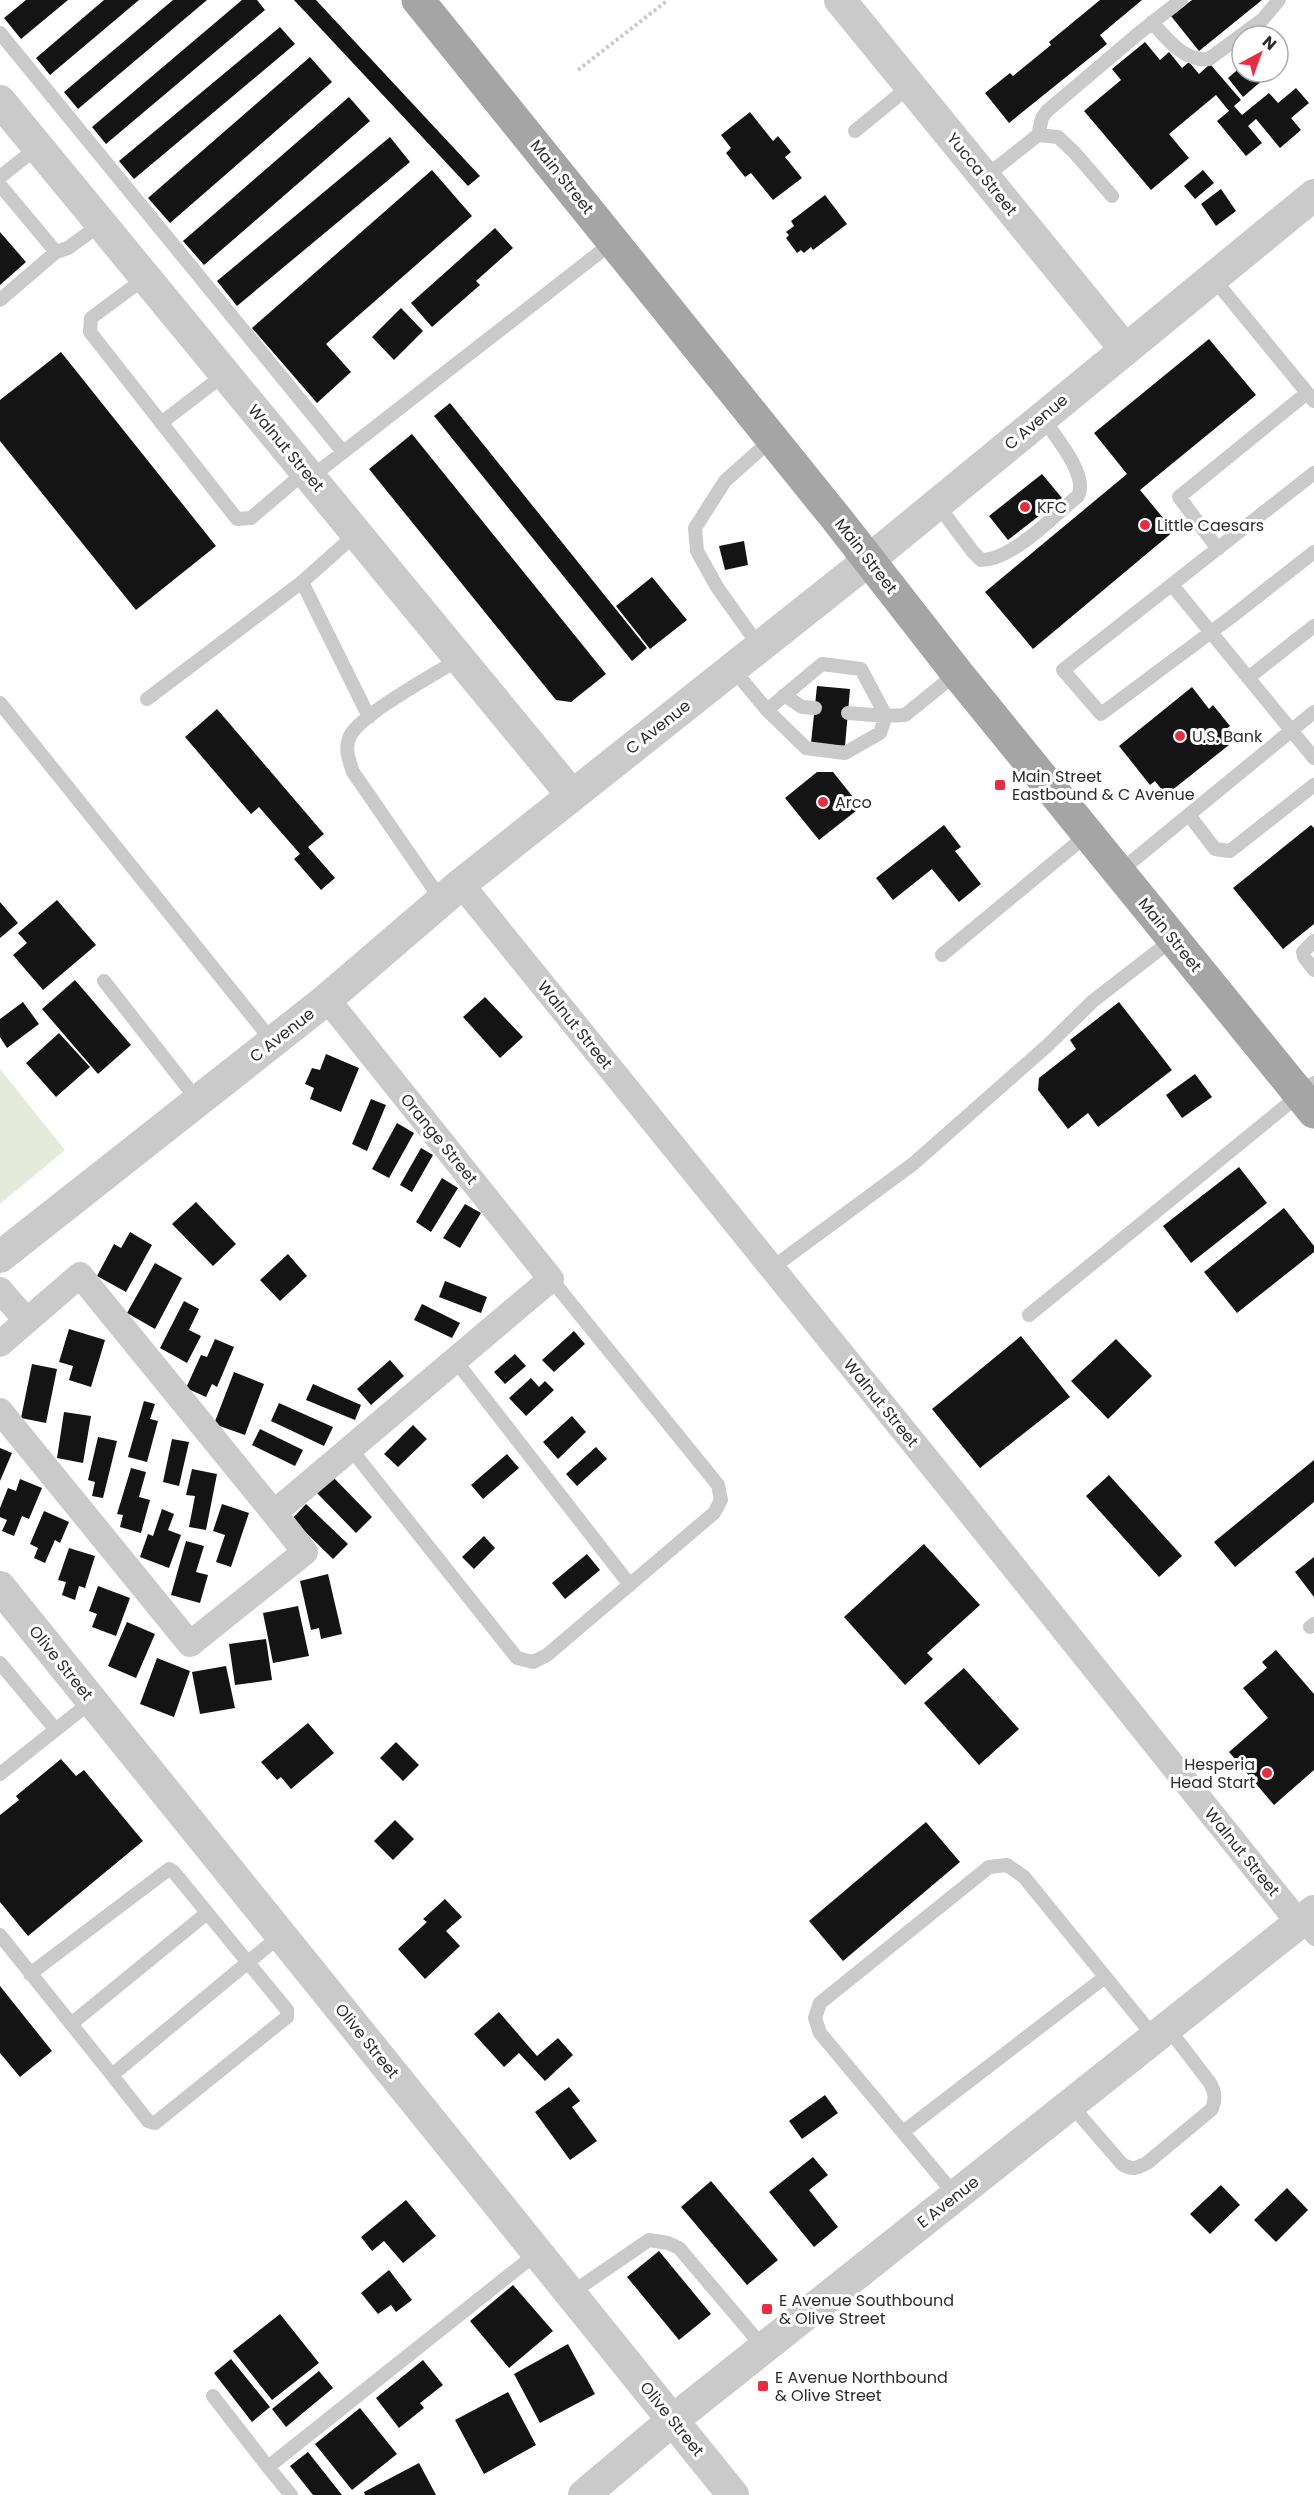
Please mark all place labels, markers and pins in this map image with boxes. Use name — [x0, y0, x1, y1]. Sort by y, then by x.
place label: KFC — [1037, 496, 1067, 519]
marker: KFC — [1018, 500, 1032, 514]
place label: Little Caesars — [1157, 514, 1264, 537]
marker: Little Caesars — [1138, 518, 1152, 532]
place label: U.S. Bank — [1192, 725, 1263, 748]
marker: U.S. Bank — [1173, 729, 1187, 743]
place label: Main Street Eastbound & C Avenue — [1012, 765, 1195, 806]
marker: Main Street Eastbound & C Avenue — [993, 778, 1007, 792]
place label: Arco — [835, 791, 872, 814]
marker: Arco — [816, 795, 830, 809]
place label: Hesperia Head Start — [1170, 1753, 1255, 1794]
marker: Hesperia Head Start — [1260, 1766, 1274, 1780]
place label: E Avenue Southbound & Olive Street — [779, 2289, 954, 2330]
marker: E Avenue Southbound & Olive Street — [760, 2302, 774, 2316]
place label: E Avenue Northbound & Olive Street — [775, 2366, 948, 2407]
marker: E Avenue Northbound & Olive Street — [756, 2379, 770, 2393]

